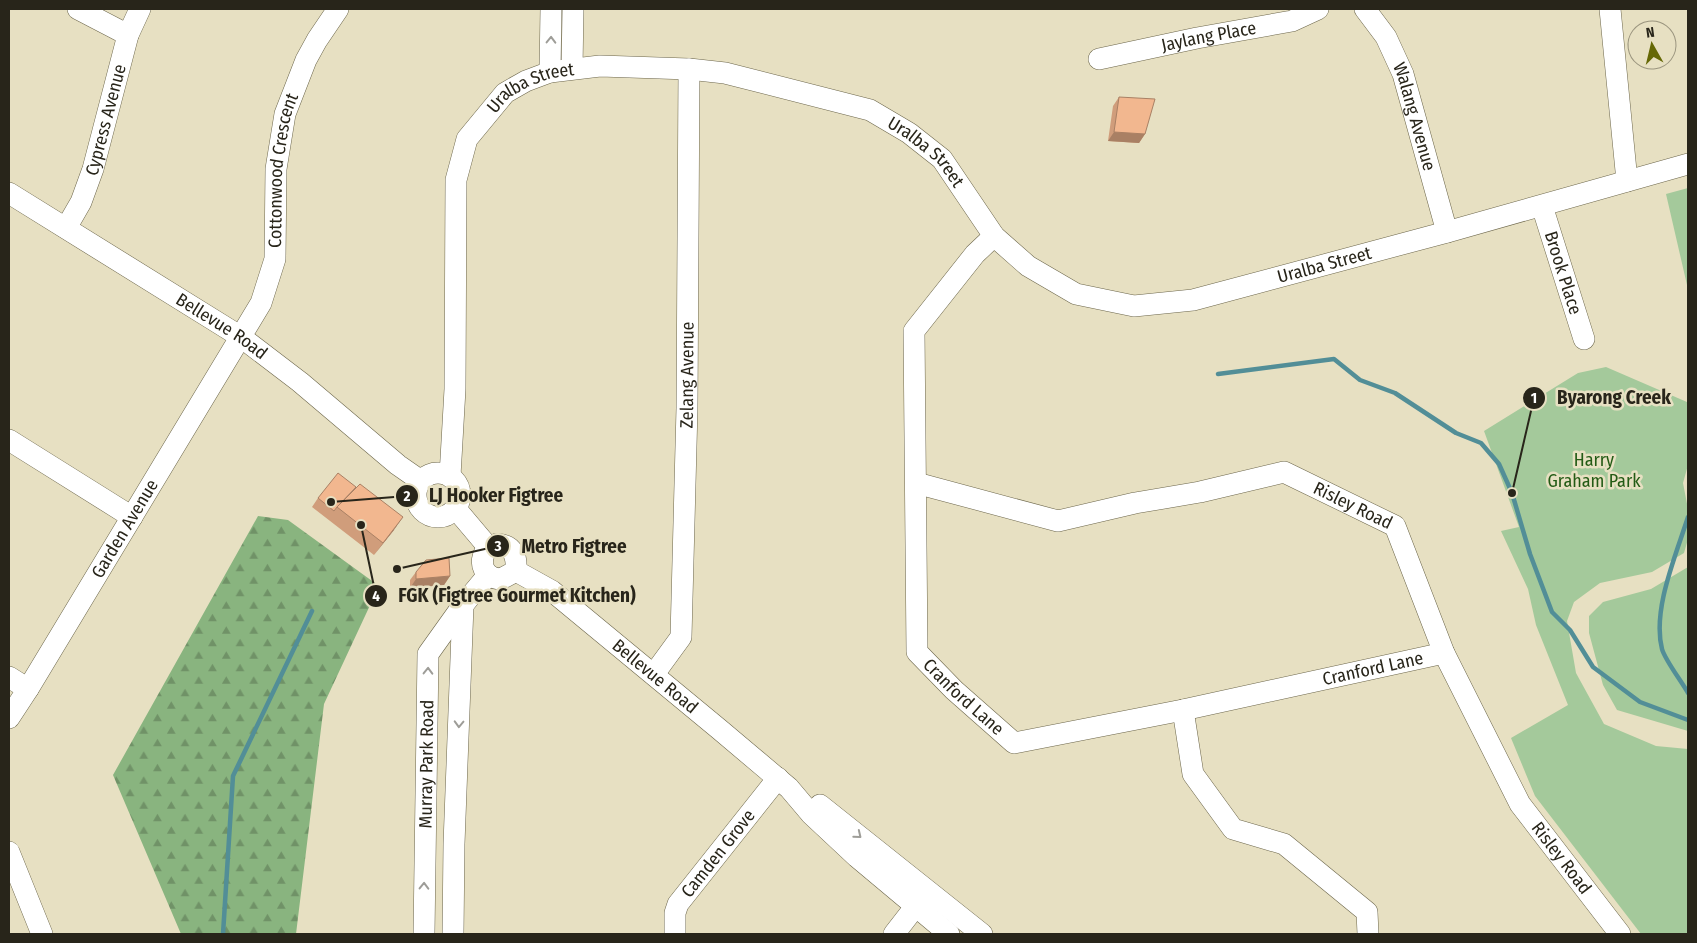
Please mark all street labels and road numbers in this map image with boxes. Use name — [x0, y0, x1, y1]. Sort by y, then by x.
street label: Jaylang Place — [1159, 17, 1258, 56]
street label: Uralba Street — [482, 58, 575, 117]
street label: Walang Avenue — [1388, 59, 1440, 173]
street label: Cypress Avenue — [81, 62, 131, 179]
street label: Cottonwood Crescent — [264, 90, 303, 248]
street label: Uralba Street — [884, 112, 969, 191]
street label: Brook Place — [1540, 228, 1587, 317]
street label: Uralba Street — [1275, 242, 1374, 288]
street label: Bellevue Road — [172, 288, 272, 364]
street label: Zelang Avenue — [675, 321, 699, 429]
street label: Garden Avenue — [87, 475, 163, 582]
street label: Risley Road — [1310, 477, 1396, 534]
street label: Bellevue Road — [608, 634, 703, 718]
street label: Cranford Lane — [1320, 647, 1425, 690]
street label: Cranford Lane — [918, 654, 1008, 740]
street label: Murray Park Road — [415, 700, 438, 829]
street label: Camden Grove — [676, 805, 760, 902]
street label: Risley Road — [1527, 817, 1596, 898]

